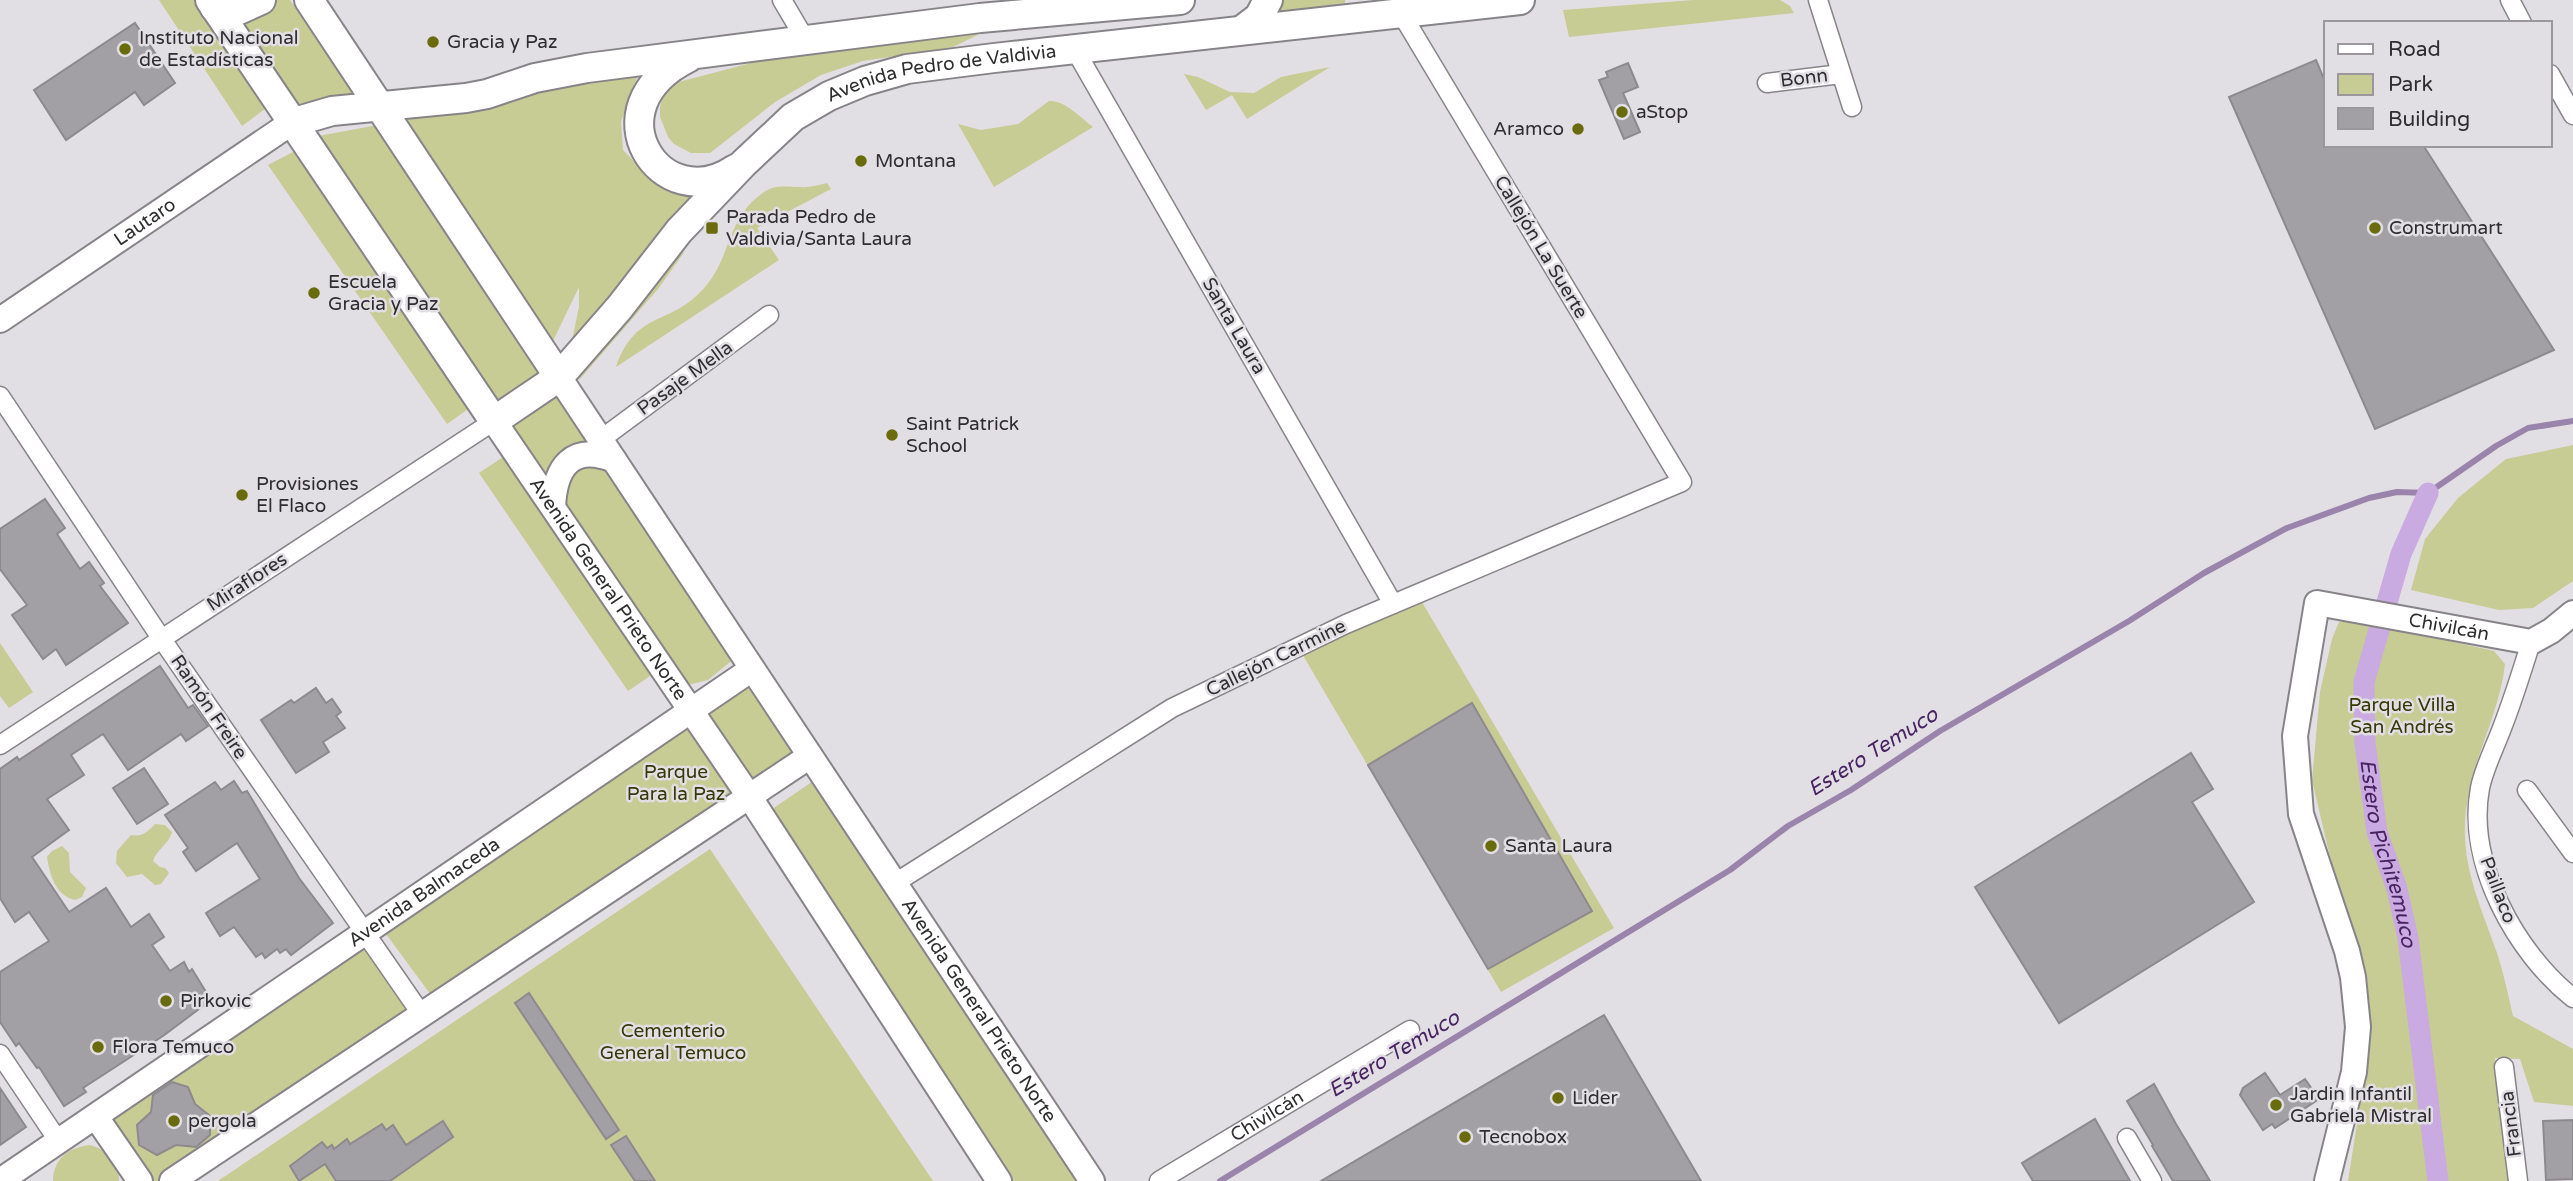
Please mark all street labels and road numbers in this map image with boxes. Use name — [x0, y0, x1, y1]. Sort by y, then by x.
street label: Avenida Pedro de Valdivia — [823, 40, 1057, 107]
street label: Bonn — [1779, 64, 1829, 92]
street label: Callejón La Suerte — [1490, 172, 1592, 322]
street label: Lautaro — [110, 193, 180, 251]
street label: Santa Laura — [1198, 274, 1270, 378]
street label: Pasaje Mella — [633, 336, 737, 420]
street label: Avenida General Prieto Norte — [525, 473, 692, 704]
street label: Miraflores — [203, 548, 291, 616]
street label: Chivilcán — [2407, 609, 2491, 645]
street label: Callejón Carmine — [1203, 615, 1349, 701]
street label: Ramón Freire — [166, 651, 252, 763]
street label: Avenida Balmaceda — [344, 833, 504, 952]
street label: Paillaco — [2475, 854, 2521, 926]
street label: Avenida General Prieto Norte — [897, 894, 1061, 1127]
street label: Chivilcán — [1226, 1086, 1308, 1146]
street label: Francia — [2496, 1090, 2526, 1158]

